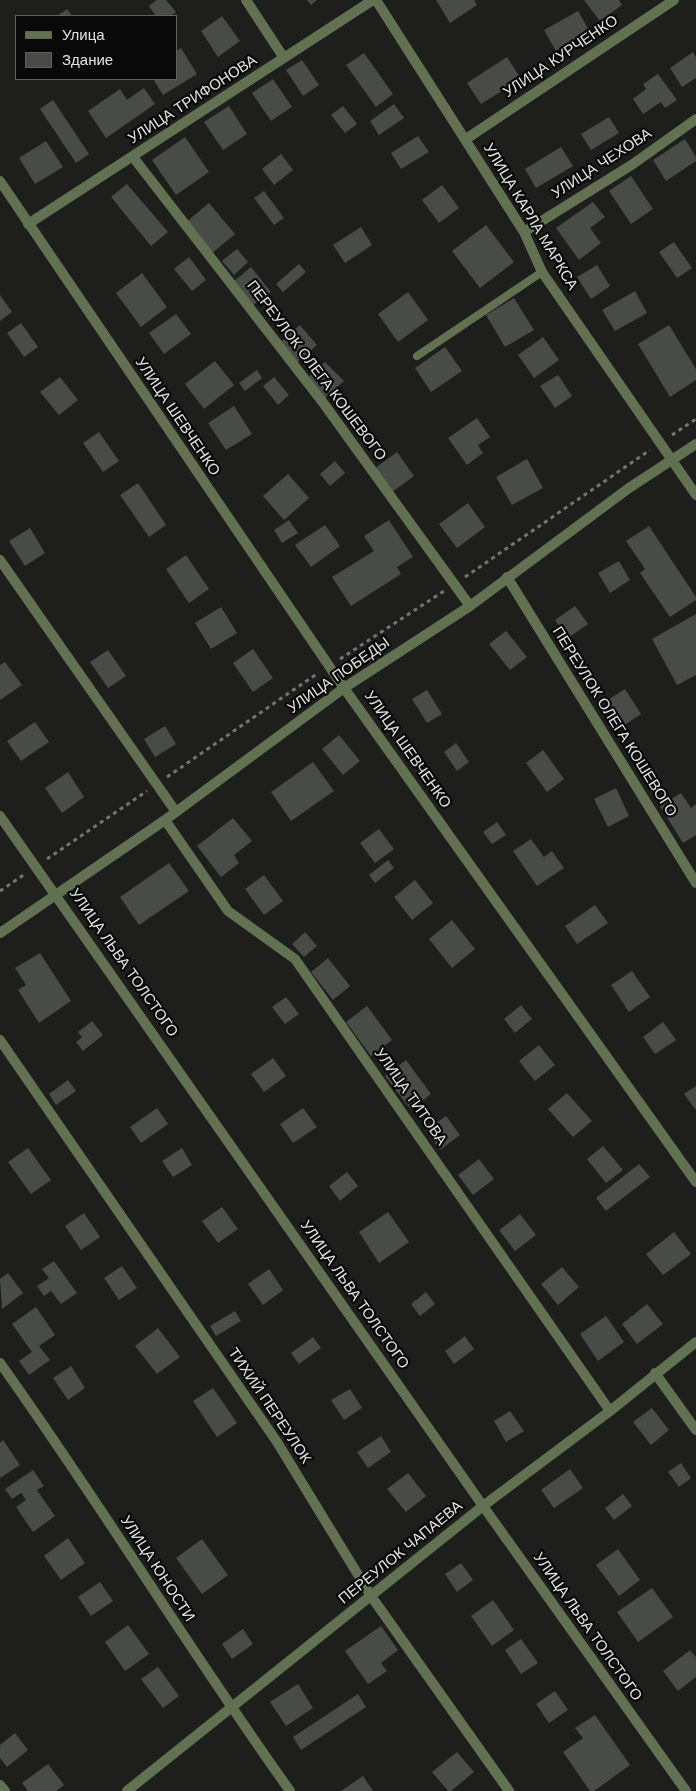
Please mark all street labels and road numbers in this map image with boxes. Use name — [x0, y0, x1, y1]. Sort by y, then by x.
street label: УЛИЦА КУРЧЕНКО — [500, 12, 622, 102]
street label: УЛИЦА ТРИФОНОВА — [125, 52, 261, 148]
street label: УЛИЦА ЧЕХОВА — [549, 125, 655, 203]
street label: УЛИЦА КАРЛА МАРКСА — [479, 140, 581, 294]
street label: ПЕРЕУЛОК ОЛЕГА КОШЕВОГО — [242, 277, 390, 465]
street label: УЛИЦА ШЕВЧЕНКО — [131, 354, 223, 480]
street label: ПЕРЕУЛОК ОЛЕГА КОШЕВОГО — [548, 624, 680, 820]
street label: УЛИЦА ПОБЕДЫ — [284, 634, 394, 718]
street label: УЛИЦА ШЕВЧЕНКО — [360, 688, 454, 812]
street label: УЛИЦА ЛЬВА ТОЛСТОГО — [65, 885, 181, 1041]
street label: УЛИЦА ТИТОВА — [370, 1045, 450, 1149]
street label: УЛИЦА ЛЬВА ТОЛСТОГО — [296, 1217, 412, 1373]
street label: ТИХИЙ ПЕРЕУЛОК — [224, 1345, 314, 1467]
street label: ПЕРЕУЛОК ЧАПАЕВА — [335, 1497, 467, 1609]
street label: УЛИЦА ЮНОСТИ — [116, 1513, 198, 1625]
street label: УЛИЦА ЛЬВА ТОЛСТОГО — [529, 1549, 645, 1705]

